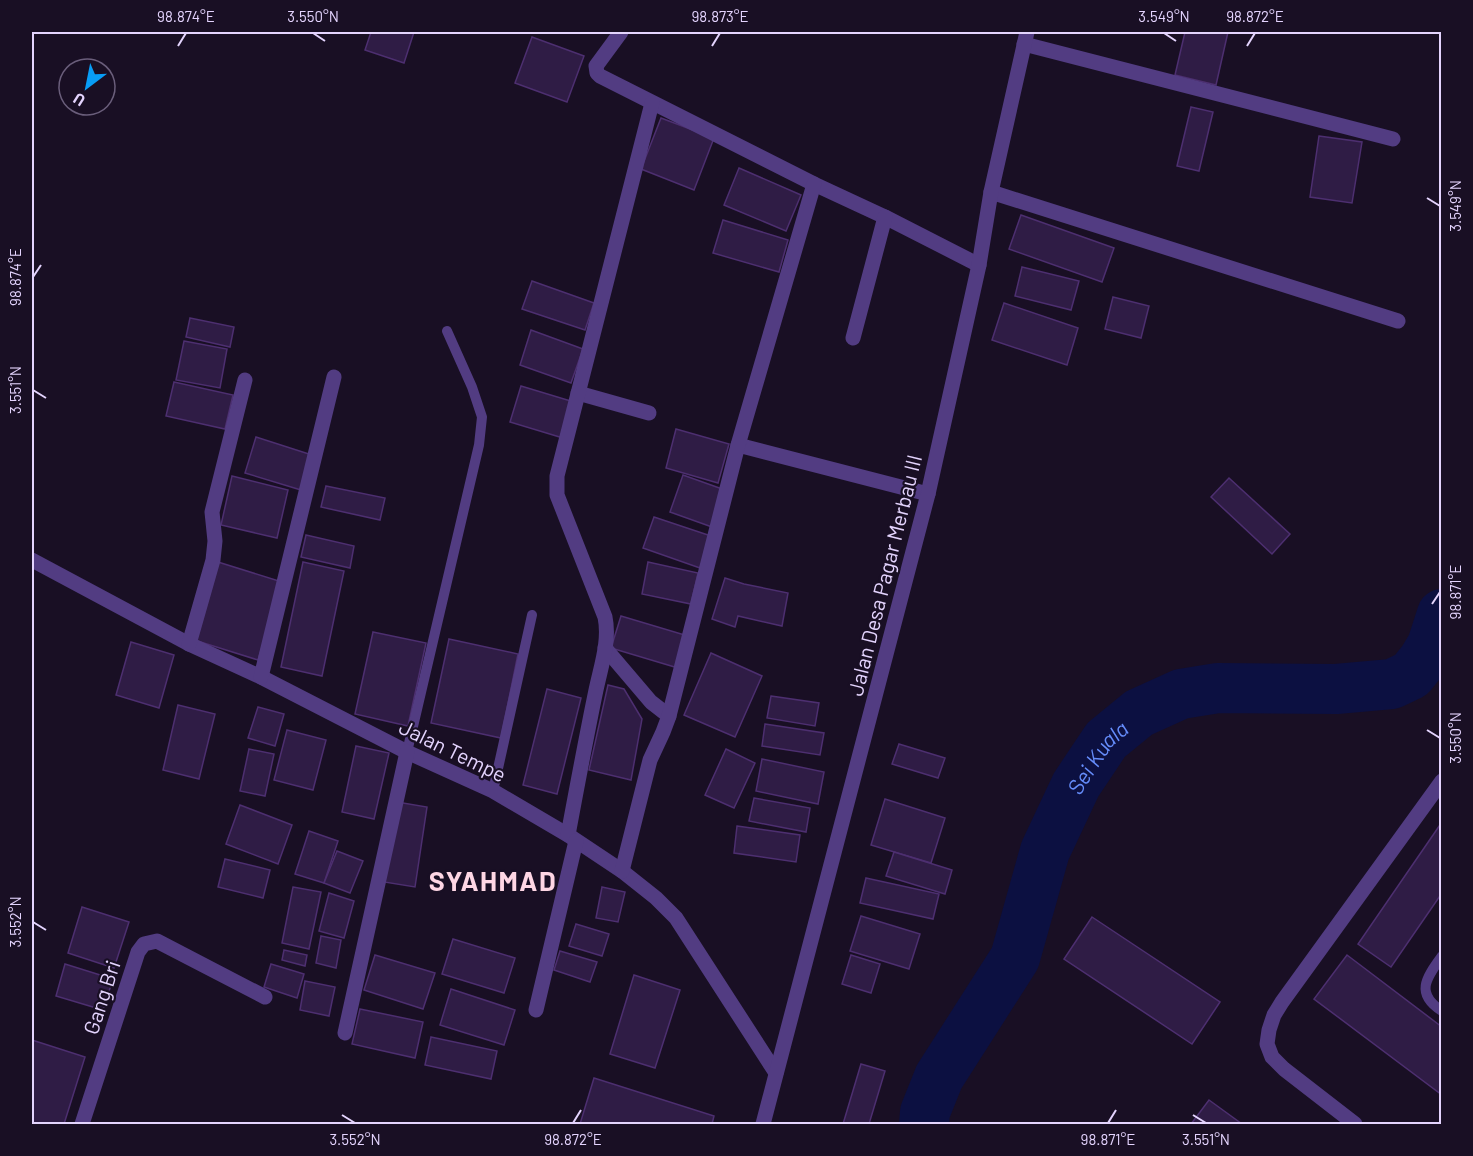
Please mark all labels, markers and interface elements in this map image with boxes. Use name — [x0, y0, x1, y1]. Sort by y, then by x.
text: 98.874°E — [157, 7, 215, 25]
text: 3.550°N — [287, 7, 339, 25]
text: 98.873°E — [691, 7, 749, 25]
text: 3.549°N — [1138, 7, 1190, 25]
text: 98.872°E — [1226, 7, 1284, 25]
north arrow — [57, 57, 117, 117]
text: U — [69, 89, 88, 111]
text: 3.549°N — [1446, 180, 1464, 232]
text: 98.874°E — [6, 248, 24, 306]
text: 3.551°N — [6, 366, 24, 414]
street label: Jalan Desa Pagar Merbau III — [842, 452, 926, 698]
text: 98.871°E — [1446, 565, 1464, 619]
text: 3.550°N — [1446, 712, 1464, 764]
street label: Jalan Tempe — [396, 713, 510, 787]
water label: Sei Kuala — [1061, 715, 1133, 798]
district label: SYAHMAD — [429, 864, 557, 896]
text: 3.552°N — [6, 896, 24, 948]
street label: Gang Bri — [77, 957, 125, 1037]
text: 3.552°N — [329, 1130, 381, 1148]
text: 98.872°E — [544, 1130, 602, 1148]
text: 98.871°E — [1081, 1130, 1135, 1148]
text: 3.551°N — [1182, 1130, 1230, 1148]

